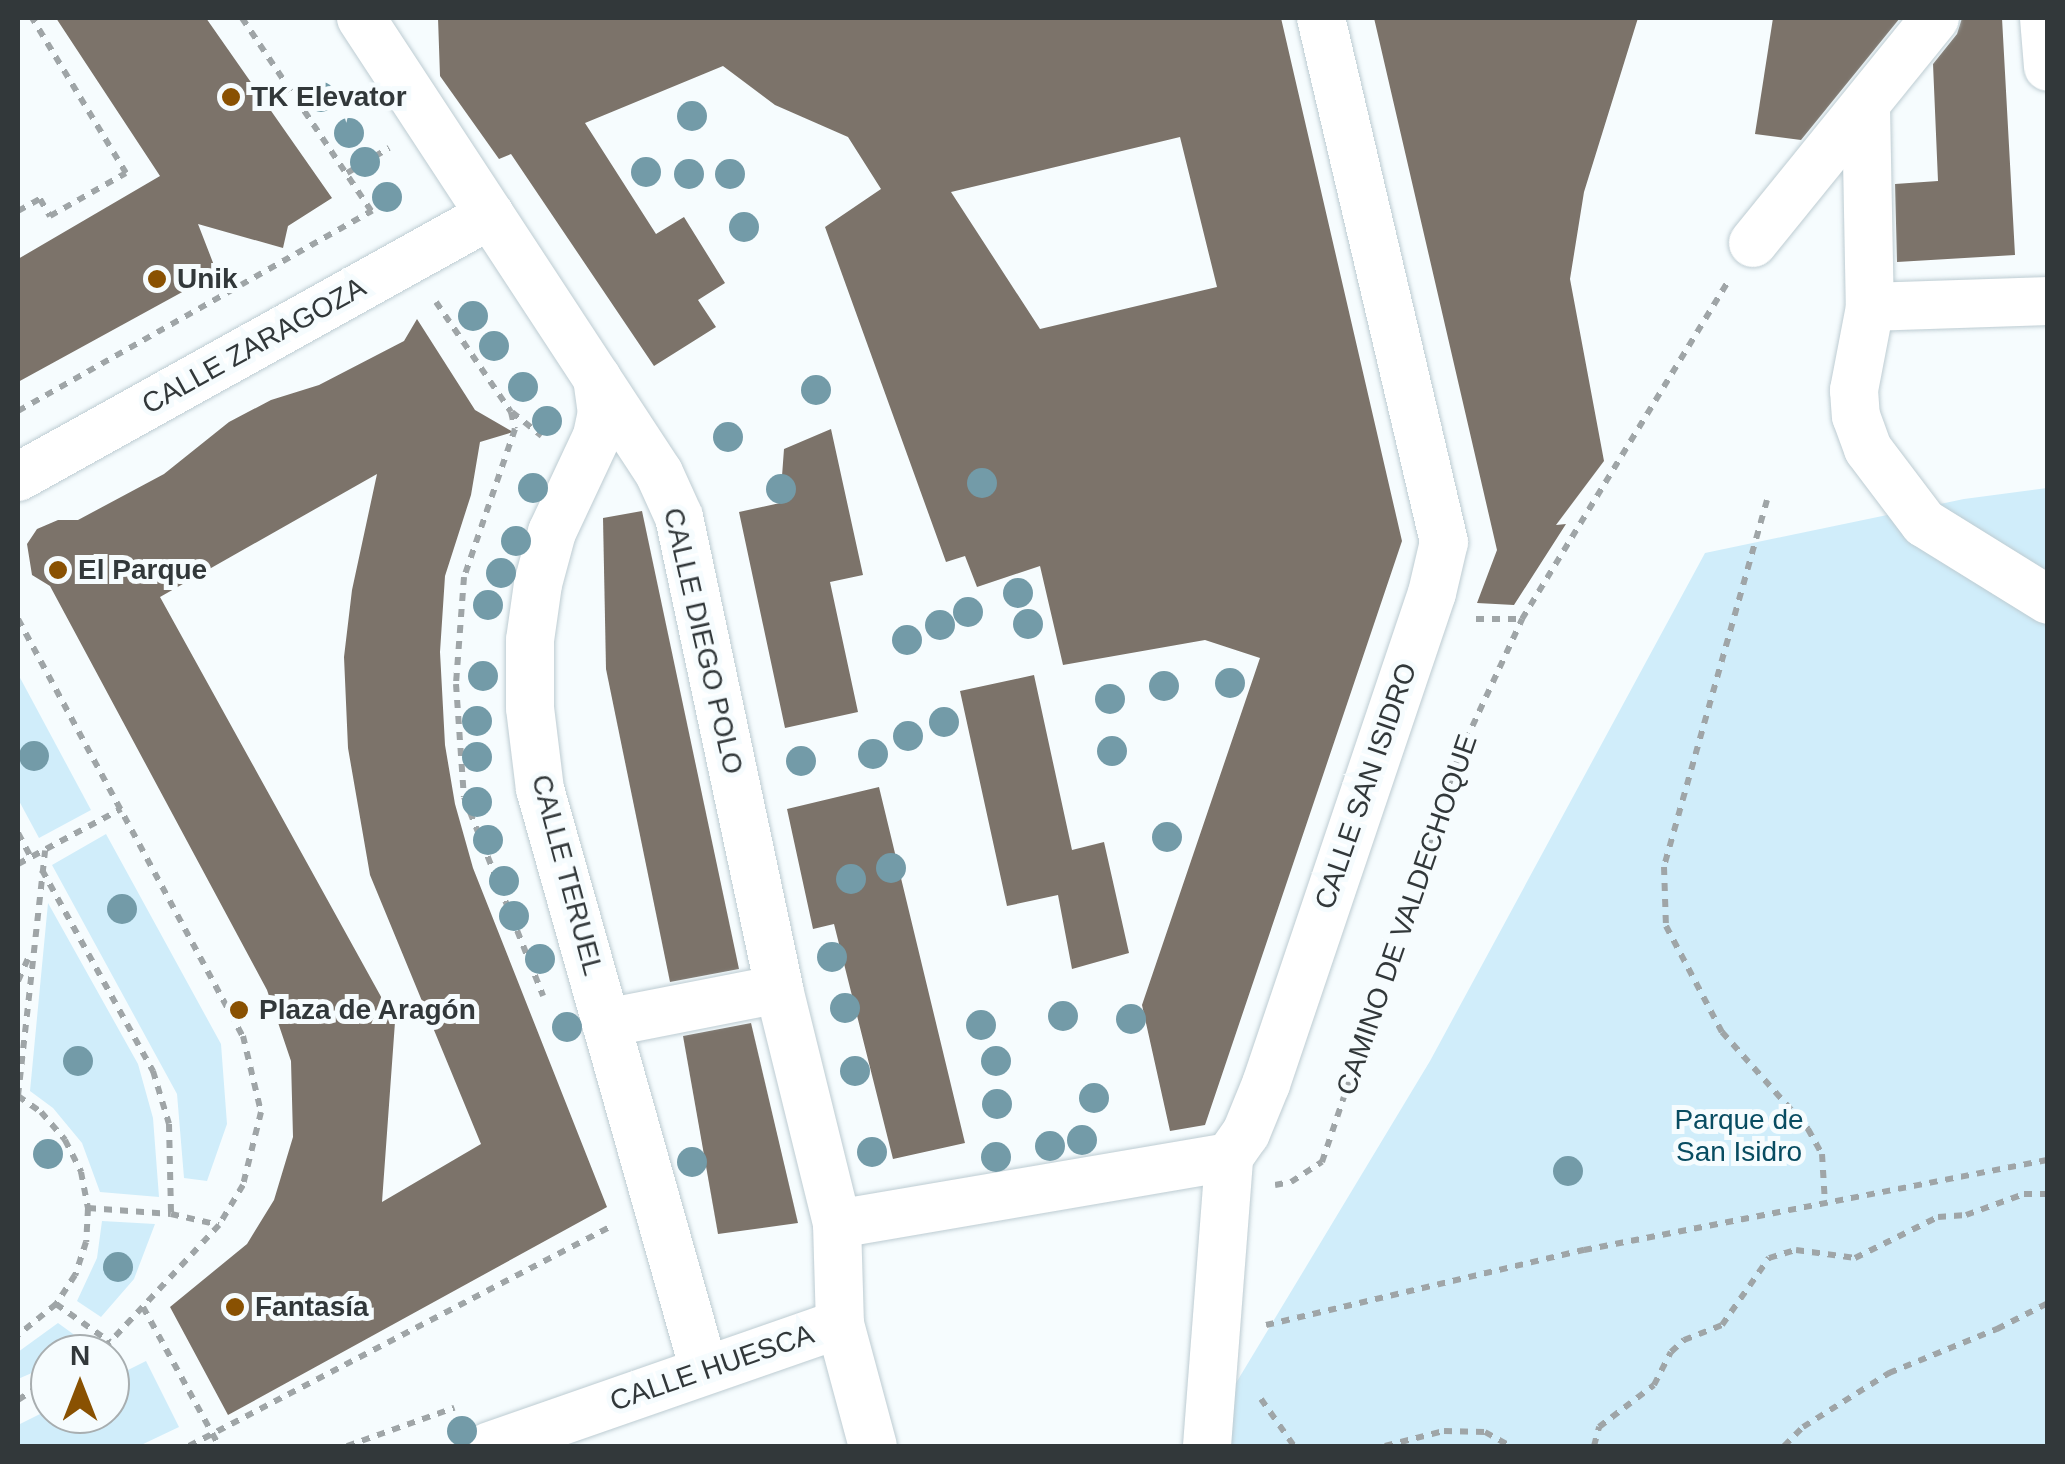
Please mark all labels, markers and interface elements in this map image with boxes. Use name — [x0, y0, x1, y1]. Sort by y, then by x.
place label: TK Elevator — [251, 80, 407, 114]
marker: TK Elevator — [220, 86, 242, 108]
place label: Unik — [177, 262, 238, 296]
marker: Unik — [146, 268, 168, 290]
street label: CALLE ZARAGOZA — [136, 271, 372, 421]
street label: CALLE DIEGO POLO — [656, 505, 750, 777]
place label: El Parque — [78, 553, 207, 587]
marker: El Parque — [47, 559, 69, 581]
street label: CALLE SAN ISIDRO — [1308, 658, 1424, 914]
street label: CAMINO DE VALDECHOQUE — [1329, 730, 1485, 1100]
street label: CALLE TERUEL — [524, 771, 610, 979]
place label: Plaza de Aragón — [259, 993, 477, 1027]
marker: Plaza de Aragón — [228, 999, 250, 1021]
park label: Parque de San Isidro — [1674, 1103, 1804, 1169]
place label: Fantasía — [255, 1290, 369, 1324]
marker: Fantasía — [224, 1296, 246, 1318]
street label: CALLE HUESCA — [606, 1317, 818, 1419]
north arrow — [30, 1334, 130, 1434]
text: N — [70, 1340, 90, 1371]

